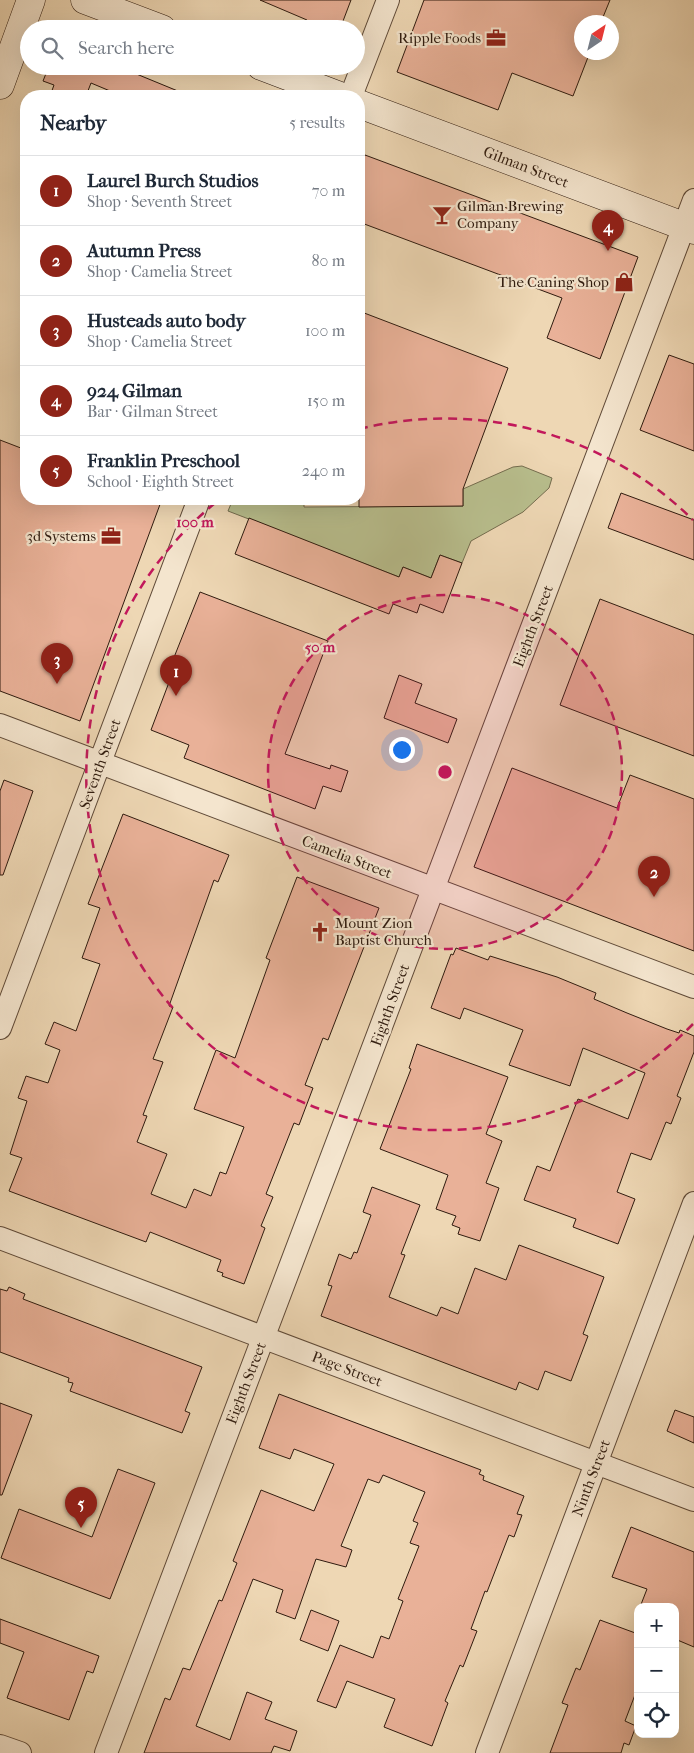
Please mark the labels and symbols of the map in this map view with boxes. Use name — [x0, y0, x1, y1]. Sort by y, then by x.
north arrow — [574, 15, 619, 60]
office icon: Ripple Foods — [485, 27, 507, 49]
place label: Ripple Foods — [398, 29, 481, 47]
street label: Gilman Street — [481, 142, 572, 192]
place label: Gilman Brewing Company — [457, 197, 564, 232]
bar icon: Gilman Brewing Company — [431, 204, 453, 226]
pin: 4 — [592, 210, 624, 251]
shop icon: The Caning Shop — [613, 271, 635, 293]
place label: The Caning Shop — [498, 273, 609, 291]
text: 100 m — [176, 513, 214, 531]
office icon: 3d Systems — [100, 525, 122, 547]
place label: 3d Systems — [27, 527, 96, 545]
street label: Eighth Street — [509, 582, 557, 670]
text: 50 m — [305, 638, 336, 656]
pin: 3 — [41, 643, 73, 684]
pin: 1 — [160, 655, 192, 696]
street label: Seventh Street — [75, 716, 125, 812]
your location — [389, 737, 415, 763]
centre of rings — [436, 763, 454, 781]
street label: Camelia Street — [299, 832, 395, 883]
pin: 2 — [638, 856, 670, 897]
place label: Mount Zion Baptist Church — [335, 914, 432, 949]
church icon: Mount Zion Baptist Church — [309, 921, 331, 943]
street label: Eighth Street — [367, 961, 413, 1049]
street label: Eighth Street — [222, 1339, 270, 1427]
street label: Page Street — [309, 1347, 385, 1391]
street label: Ninth Street — [568, 1436, 614, 1519]
pin: 5 — [65, 1487, 97, 1528]

